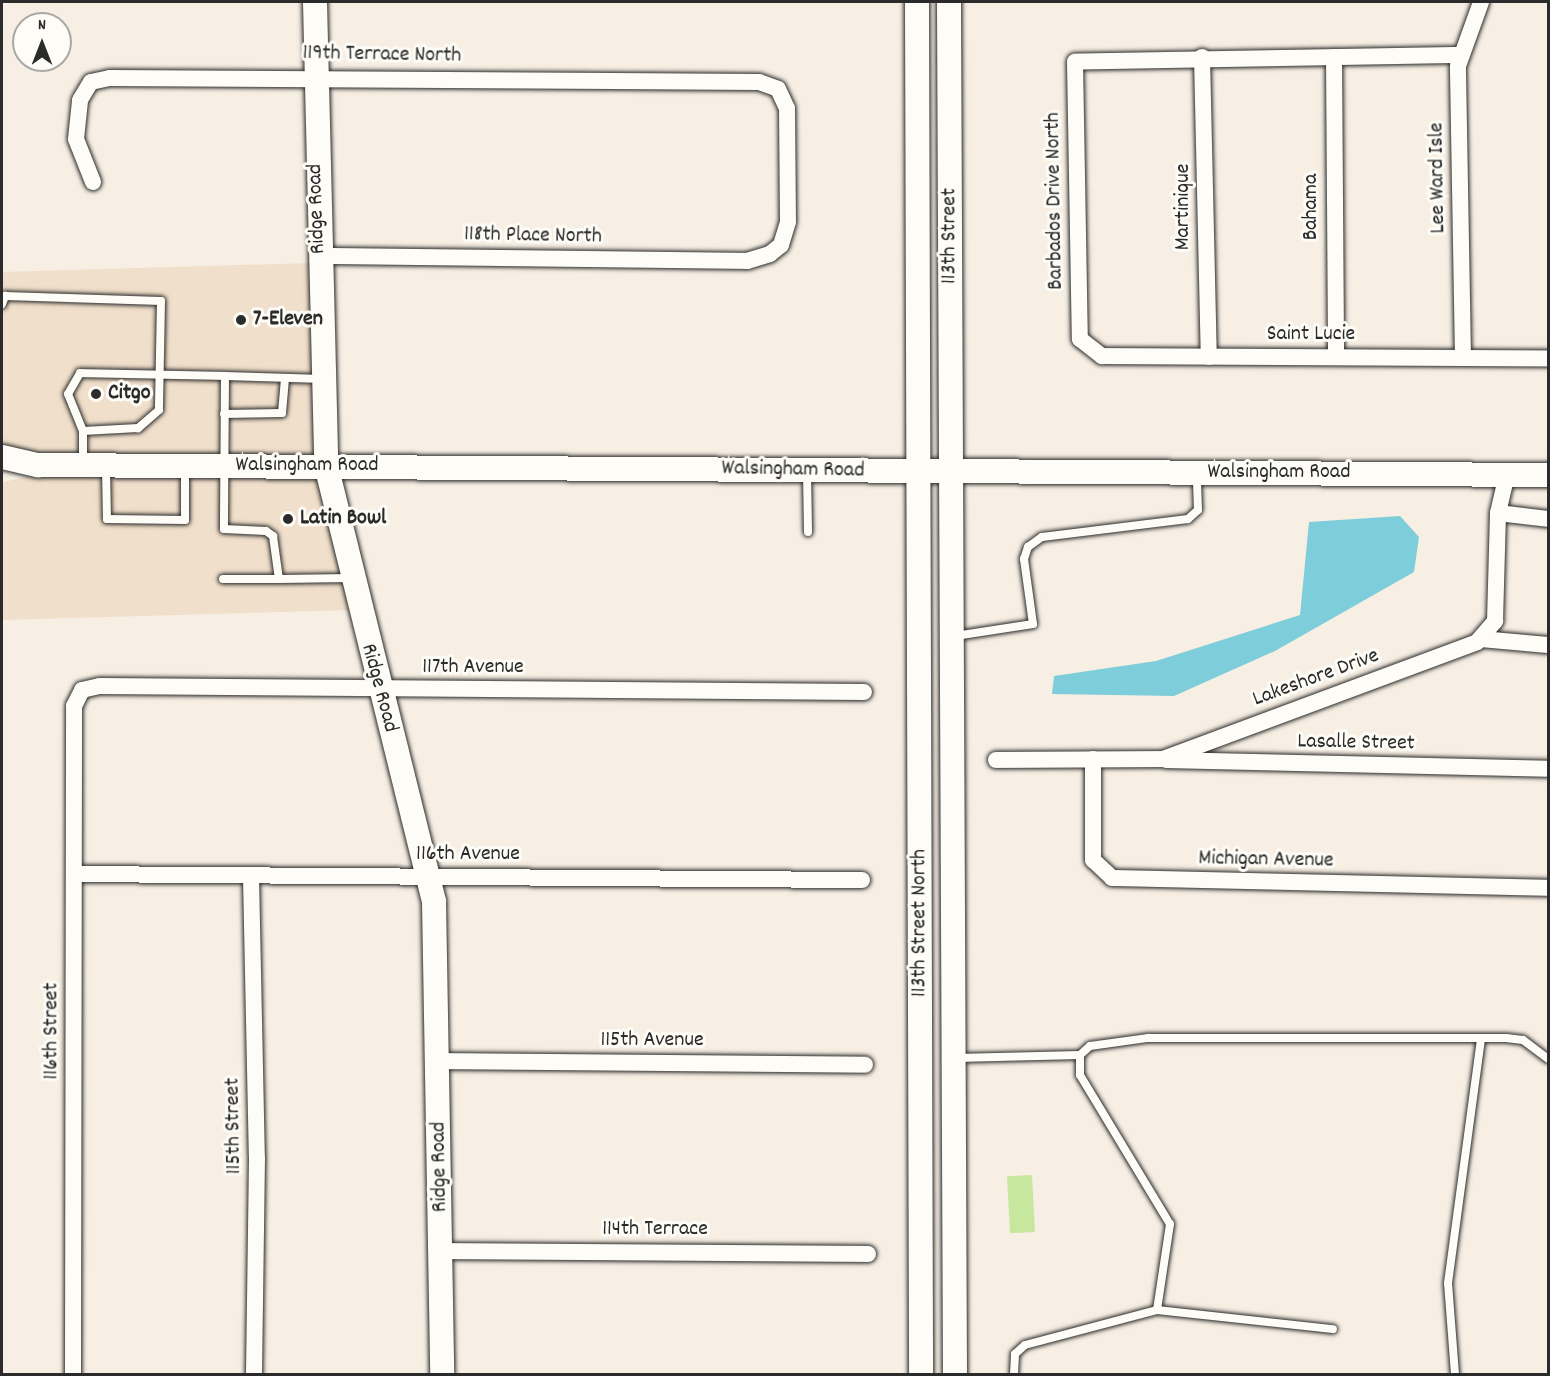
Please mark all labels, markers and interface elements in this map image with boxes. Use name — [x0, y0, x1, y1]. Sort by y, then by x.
north arrow — [12, 12, 72, 72]
text: N — [38, 14, 46, 37]
street label: 119th Terrace North — [302, 40, 462, 70]
street label: Barbados Drive North — [1040, 112, 1070, 290]
street label: Lee Ward Isle — [1424, 122, 1452, 234]
street label: Ridge Road — [302, 163, 332, 255]
street label: Martinique — [1171, 164, 1197, 250]
street label: Bahama — [1299, 174, 1325, 240]
street label: 113th Street — [937, 188, 963, 284]
street label: 118th Place North — [464, 222, 602, 250]
place label: 7-Eleven — [253, 307, 323, 333]
marker: 7-Eleven — [234, 313, 248, 327]
street label: Saint Lucie — [1267, 322, 1355, 348]
place label: Citgo — [108, 381, 150, 407]
marker: Citgo — [89, 387, 103, 401]
street label: Walsingham Road — [236, 453, 378, 479]
street label: Walsingham Road — [721, 456, 865, 484]
street label: Walsingham Road — [1208, 460, 1350, 486]
place label: Latin Bowl — [300, 506, 386, 532]
marker: Latin Bowl — [281, 512, 295, 526]
street label: Ridge Road — [355, 641, 403, 735]
street label: Lakeshore Drive — [1249, 643, 1383, 713]
street label: 117th Avenue — [422, 655, 524, 681]
street label: Lasalle Street — [1297, 729, 1415, 757]
street label: 116th Avenue — [416, 842, 520, 868]
street label: Michigan Avenue — [1198, 846, 1334, 874]
street label: 113th Street North — [907, 849, 933, 997]
street label: 116th Street — [39, 982, 65, 1080]
street label: 115th Avenue — [600, 1028, 704, 1054]
street label: 115th Street — [220, 1078, 248, 1174]
street label: Ridge Road — [426, 1122, 454, 1212]
street label: 114th Terrace — [602, 1217, 708, 1243]

